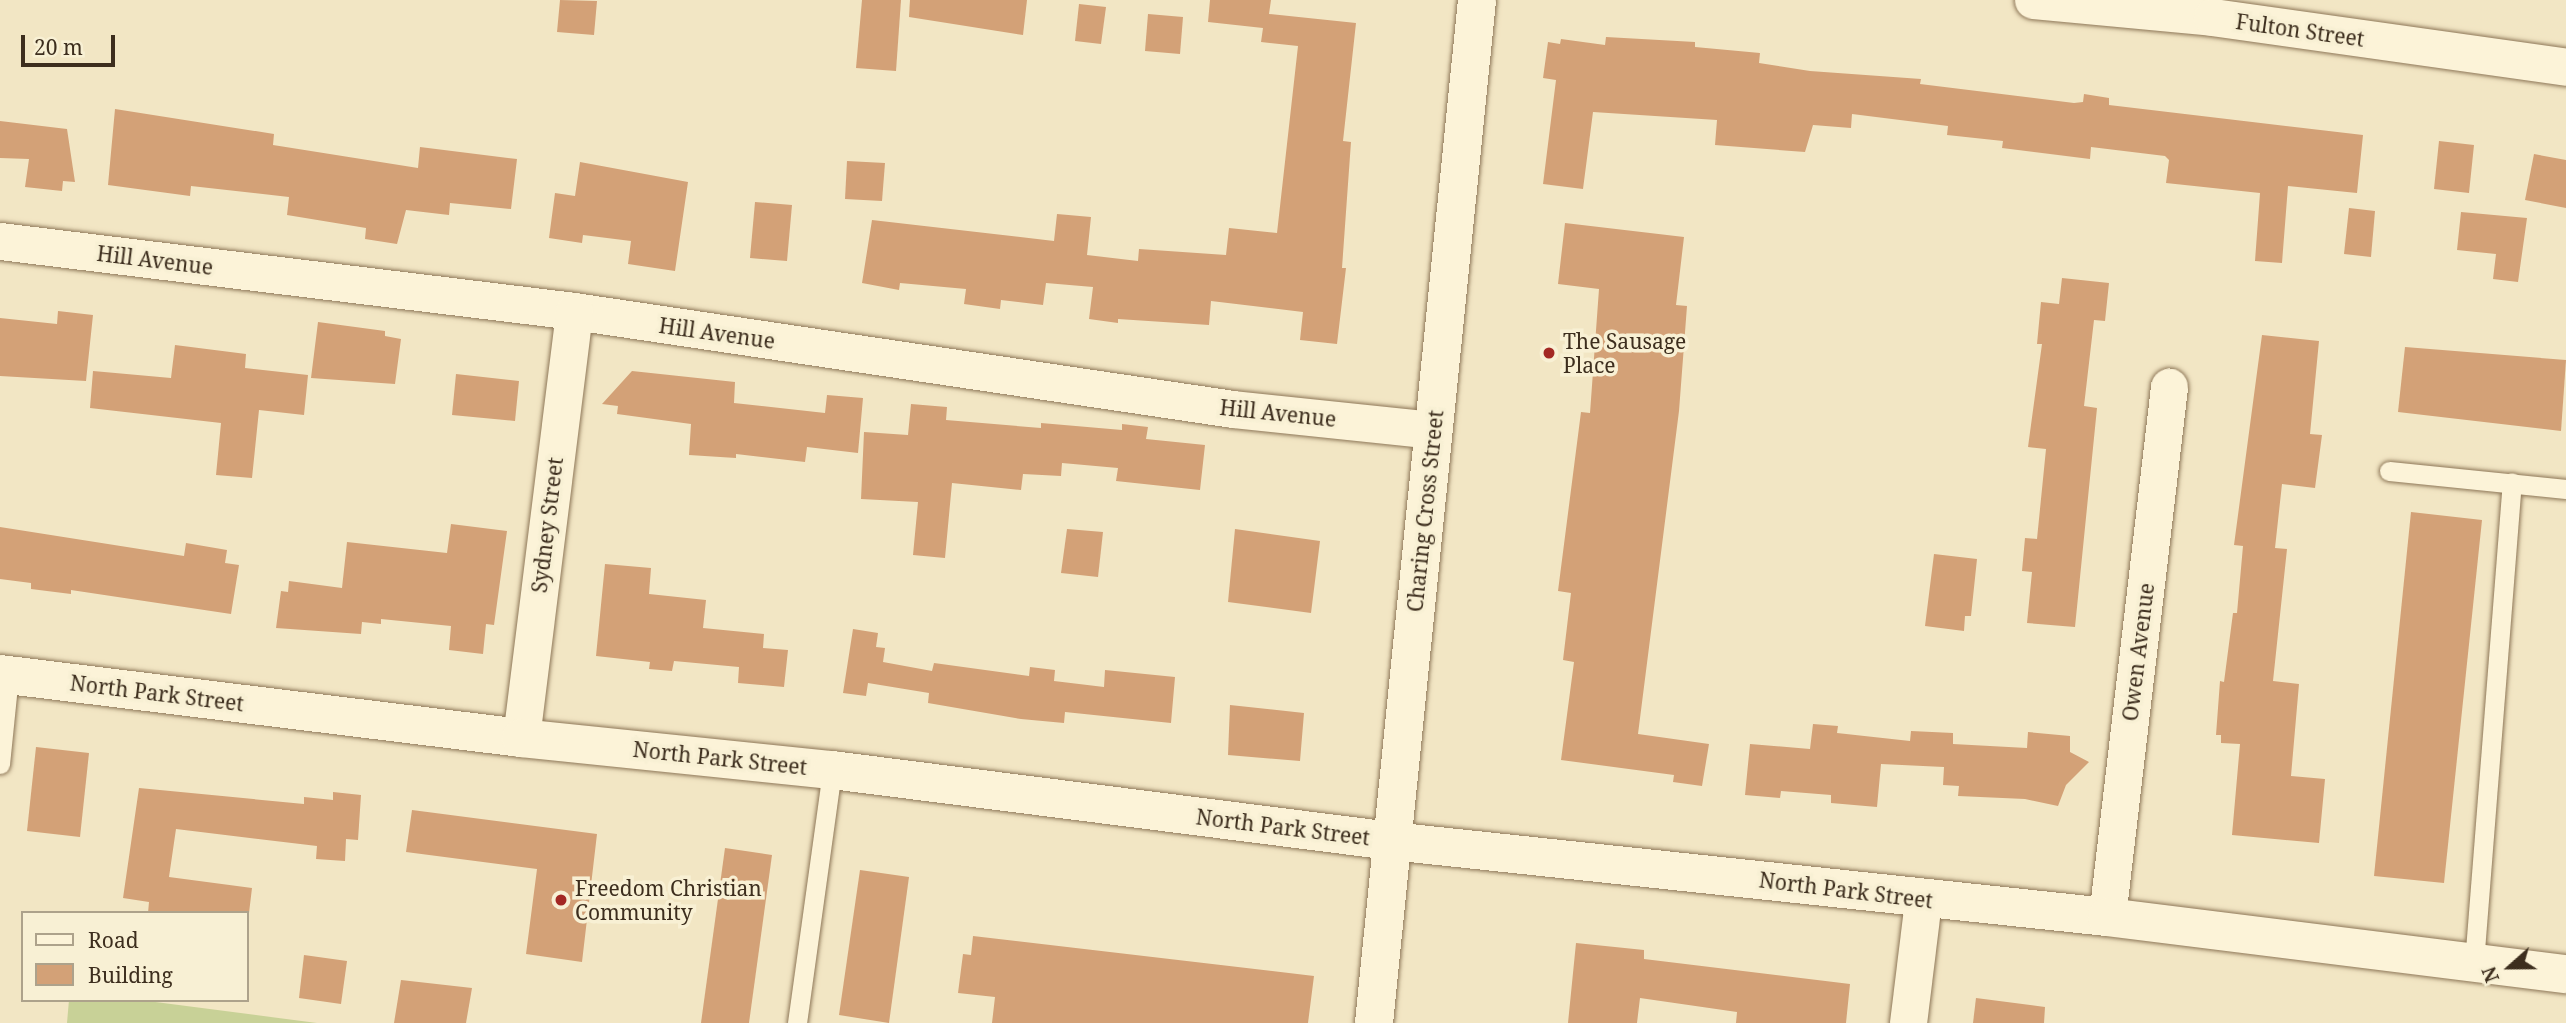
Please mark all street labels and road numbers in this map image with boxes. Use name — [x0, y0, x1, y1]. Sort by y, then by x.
street label: Fulton Street — [2234, 9, 2366, 51]
street label: Hill Avenue — [95, 240, 215, 280]
street label: Hill Avenue — [657, 312, 777, 354]
street label: Hill Avenue — [1219, 394, 1337, 432]
street label: Charing Cross Street — [1402, 409, 1448, 613]
street label: Sydney Street — [526, 456, 568, 594]
street label: Owen Avenue — [2117, 581, 2159, 723]
street label: North Park Street — [69, 670, 245, 716]
street label: North Park Street — [632, 736, 808, 780]
street label: North Park Street — [1195, 804, 1371, 850]
street label: North Park Street — [1758, 867, 1934, 913]

